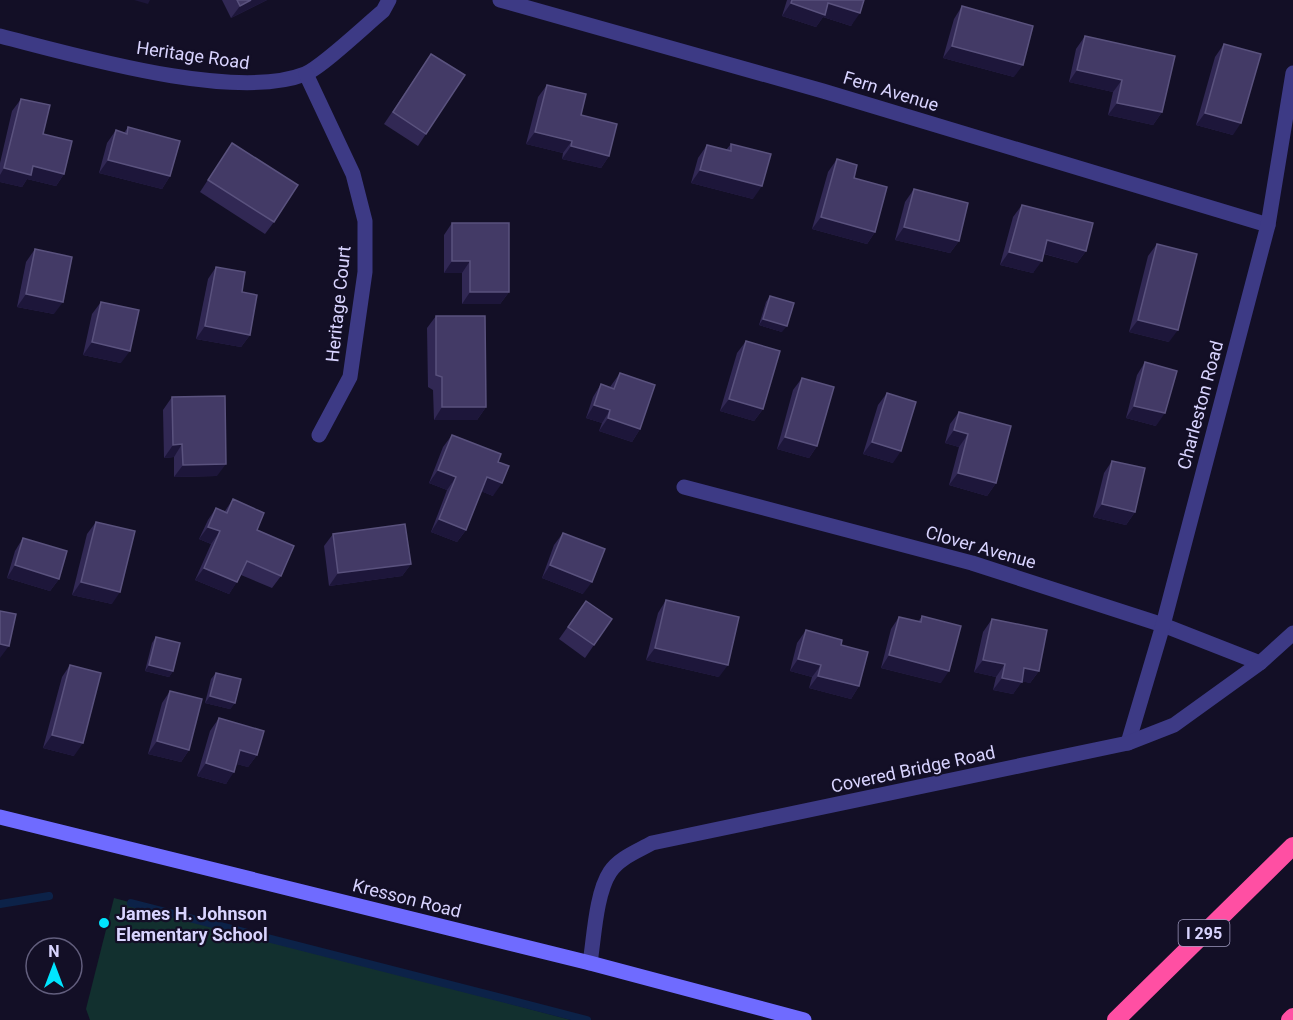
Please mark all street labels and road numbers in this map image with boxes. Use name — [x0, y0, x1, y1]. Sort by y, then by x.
street label: Heritage Road — [135, 37, 251, 73]
street label: Fern Avenue — [841, 67, 941, 115]
street label: Heritage Court — [321, 245, 355, 363]
street label: Charleston Road — [1173, 338, 1227, 472]
street label: Clover Avenue — [923, 521, 1039, 573]
street label: Covered Bridge Road — [829, 741, 997, 797]
street label: Kresson Road — [350, 874, 464, 922]
road number: I 295 — [1178, 920, 1230, 946]

